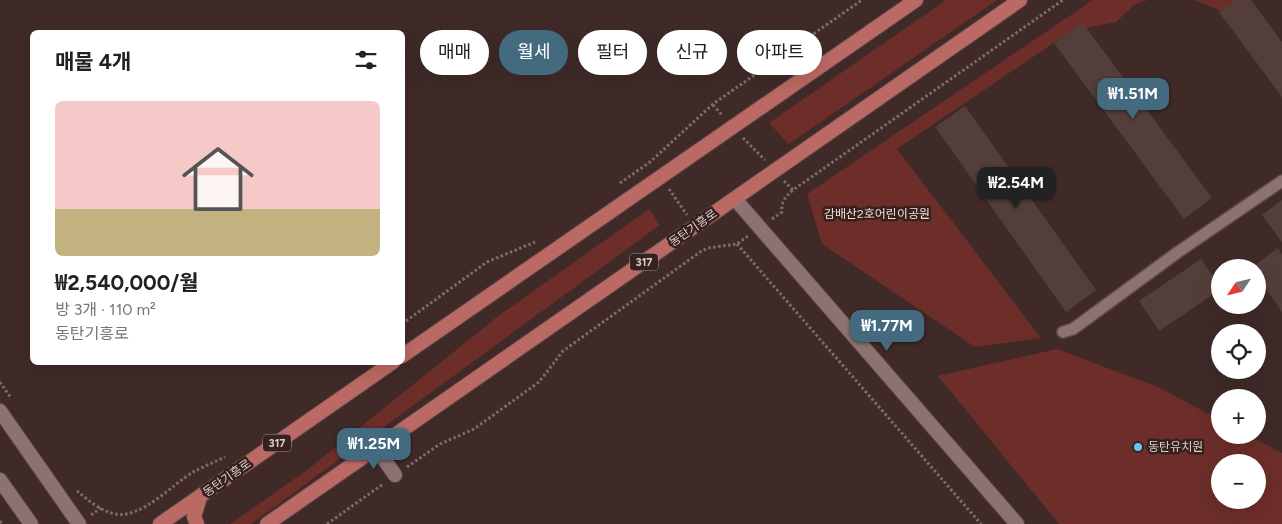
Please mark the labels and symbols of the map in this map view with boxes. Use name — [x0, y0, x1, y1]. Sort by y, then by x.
pin: ₩1.51M — [1092, 78, 1174, 120]
pin: ₩2.54M — [975, 166, 1057, 209]
street label: 동탄기흥로 — [666, 206, 720, 250]
park label: 감배산2호어린이공원 — [824, 207, 930, 221]
road number: 317 — [630, 253, 658, 270]
north arrow — [1211, 259, 1266, 314]
pin: ₩1.77M — [846, 310, 928, 352]
pin: ₩1.25M — [333, 428, 415, 470]
road number: 317 — [263, 434, 291, 452]
place label: 동탄유치원 — [1148, 440, 1203, 454]
marker: 동탄유치원 — [1132, 441, 1144, 453]
street label: 동탄기흥로 — [200, 456, 254, 500]

